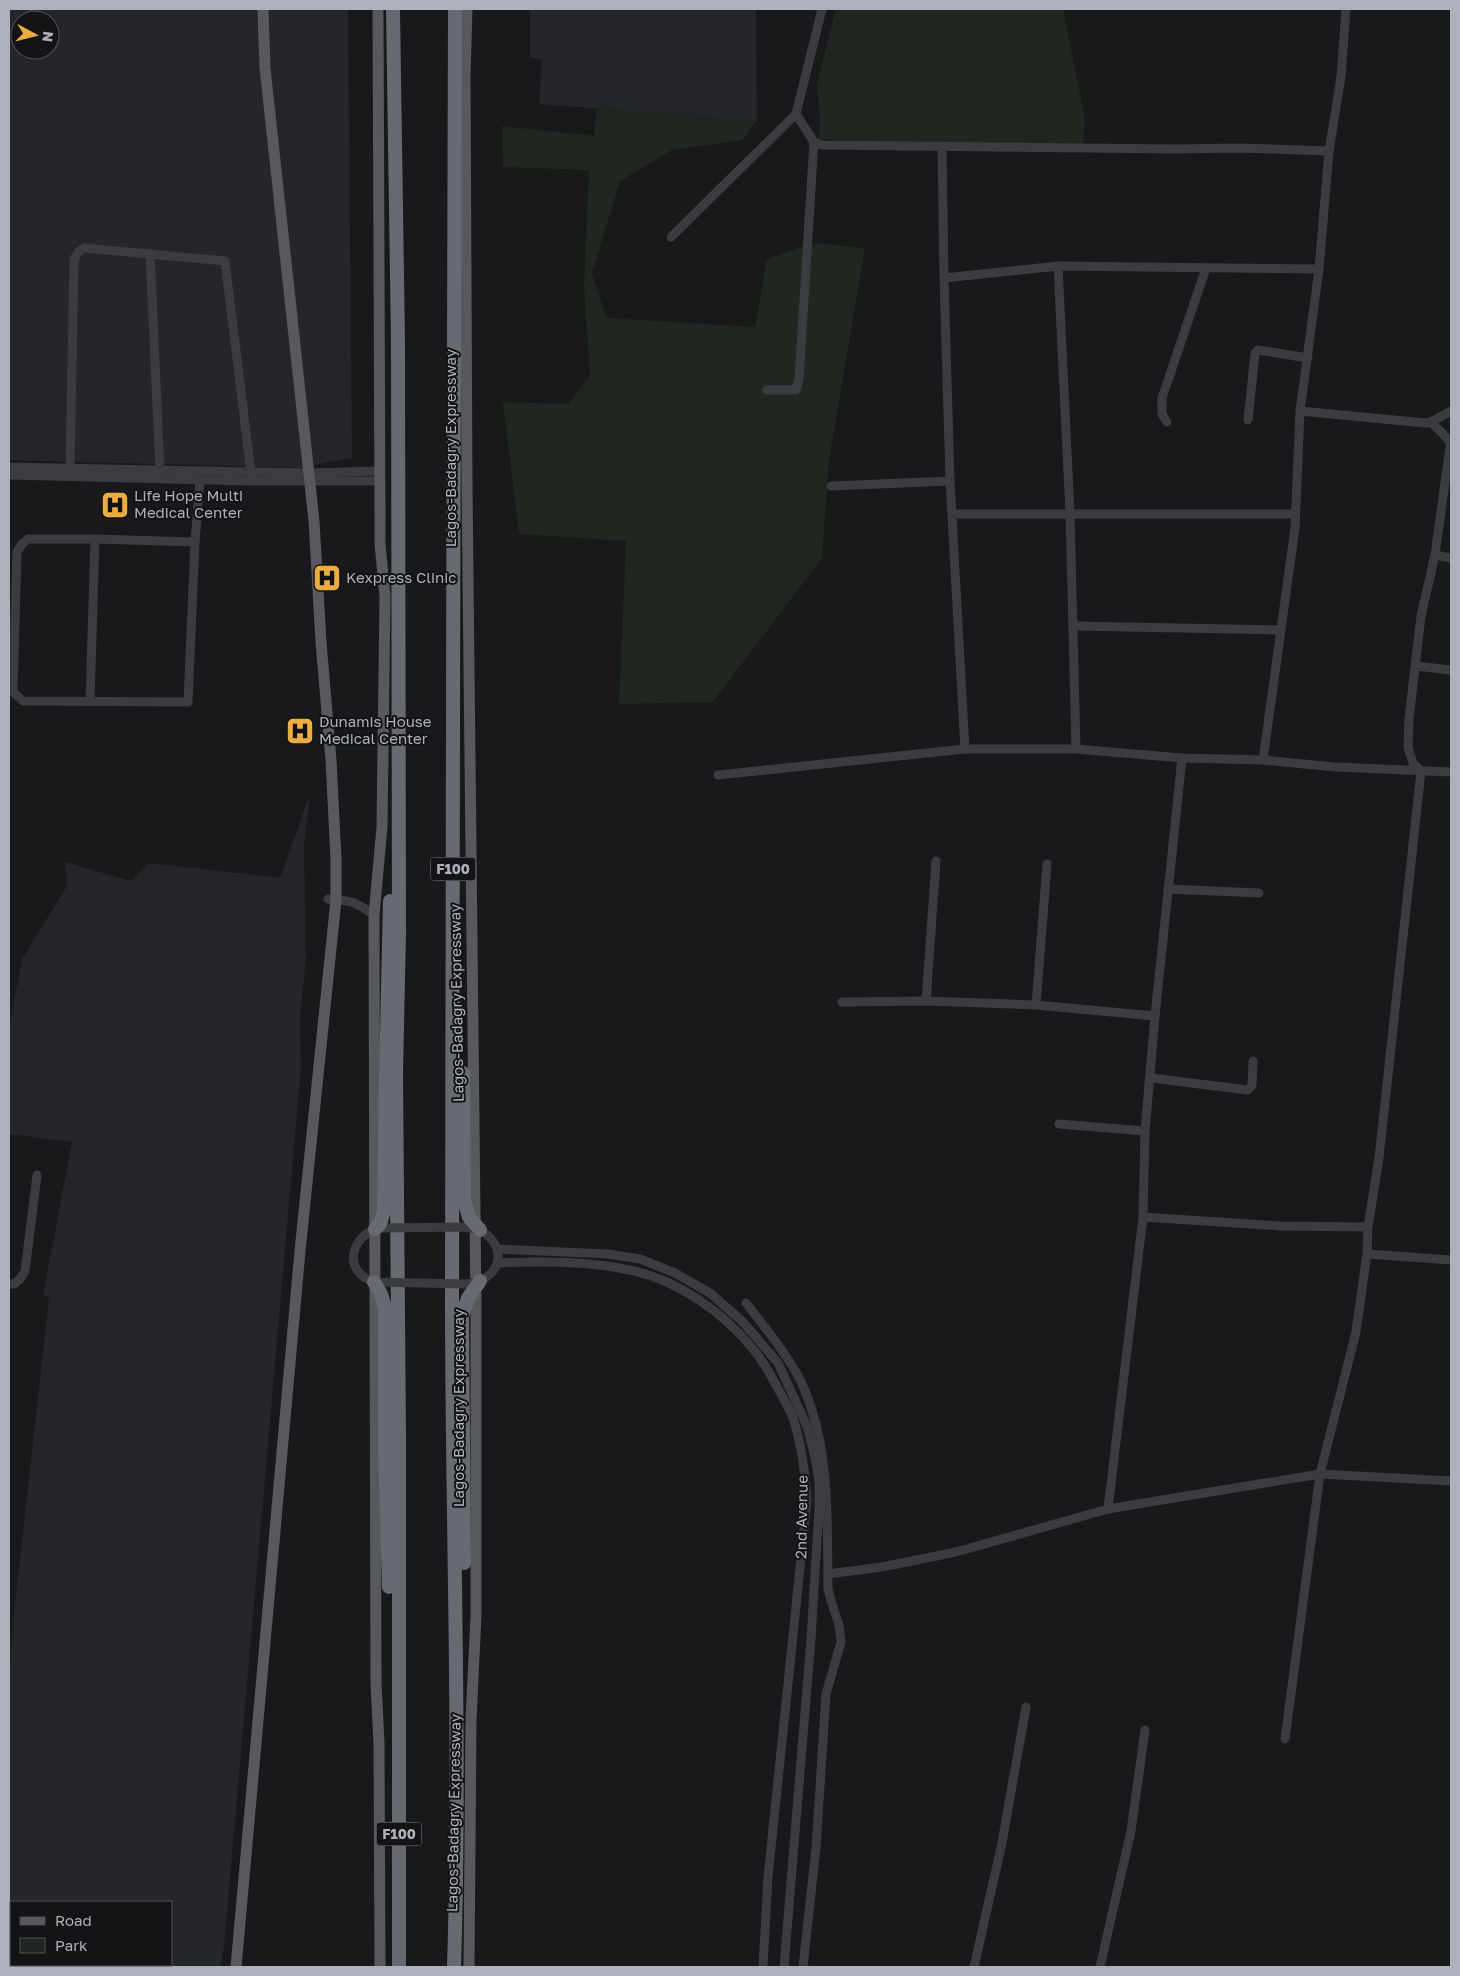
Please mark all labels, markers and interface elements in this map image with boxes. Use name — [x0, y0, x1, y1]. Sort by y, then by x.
north arrow — [10, 10, 60, 60]
text: N — [39, 30, 57, 43]
street label: Lagos-Badagry Expressway — [441, 348, 459, 547]
place label: Life Hope Multi Medical Center — [134, 486, 243, 521]
hospital icon: Life Hope Multi Medical Center — [100, 490, 130, 520]
hospital icon: Kexpress Clinic — [312, 563, 342, 593]
place label: Kexpress Clinic — [346, 568, 456, 586]
place label: Dunamis House Medical Center — [319, 712, 432, 747]
hospital icon: Dunamis House Medical Center — [285, 716, 315, 746]
road number: F100 — [430, 858, 476, 881]
street label: Lagos-Badagry Expressway — [445, 903, 467, 1102]
street label: Lagos-Badagry Expressway — [449, 1308, 467, 1507]
street label: 2nd Avenue — [791, 1475, 811, 1559]
street label: Lagos-Badagry Expressway — [442, 1713, 464, 1912]
road number: F100 — [376, 1822, 422, 1846]
legend — [10, 1901, 172, 1966]
text: Road — [55, 1911, 92, 1929]
text: Park — [55, 1936, 88, 1954]

